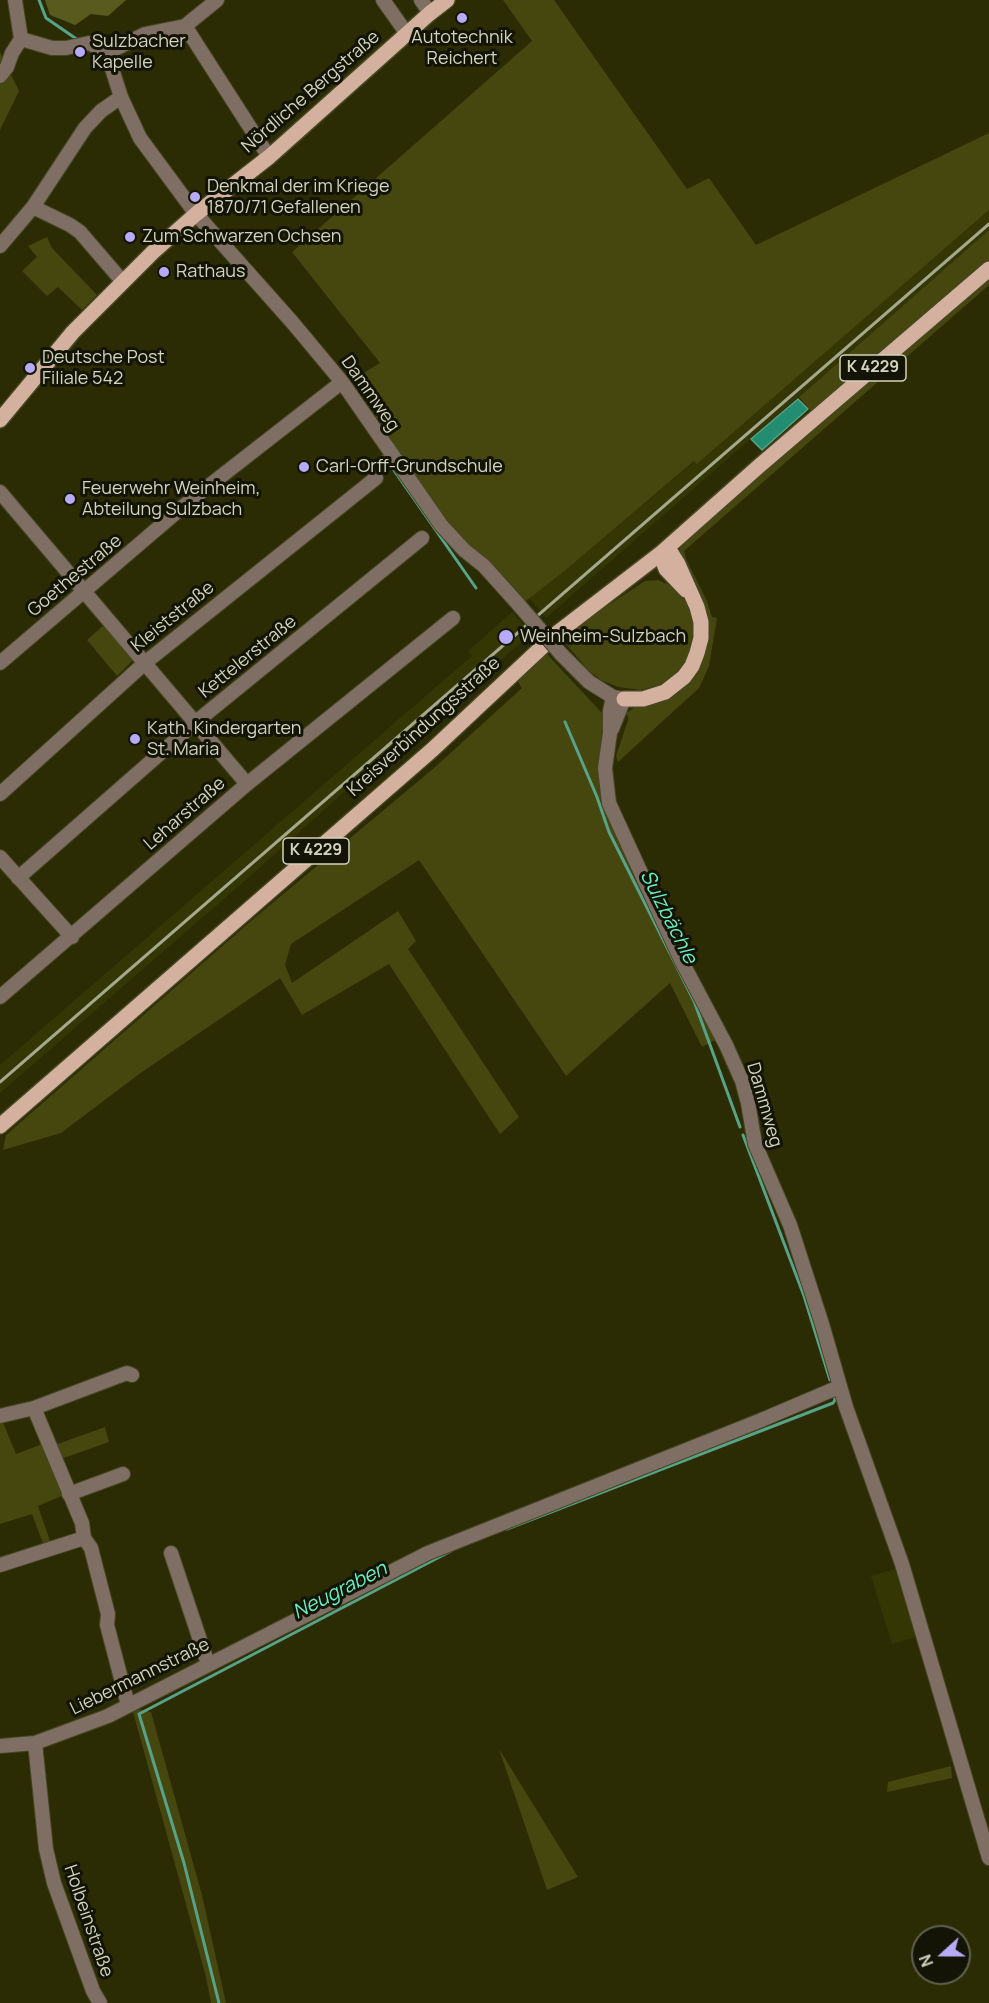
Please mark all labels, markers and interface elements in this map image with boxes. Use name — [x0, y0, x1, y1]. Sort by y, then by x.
marker: Autotechnik Reichert — [455, 11, 469, 25]
street label: Nördliche Bergstraße — [238, 26, 384, 158]
place label: Autotechnik Reichert — [411, 27, 513, 70]
place label: Sulzbacher Kapelle — [92, 31, 186, 74]
marker: Sulzbacher Kapelle — [73, 45, 87, 59]
place label: Denkmal der im Kriege 1870/71 Gefallenen — [207, 176, 389, 219]
marker: Denkmal der im Kriege 1870/71 Gefallenen — [188, 190, 202, 204]
place label: Zum Schwarzen Ochsen — [142, 226, 342, 248]
marker: Zum Schwarzen Ochsen — [123, 230, 137, 244]
place label: Rathaus — [176, 261, 245, 283]
marker: Rathaus — [157, 265, 171, 279]
place label: Deutsche Post Filiale 542 — [42, 347, 165, 389]
street label: Dammweg — [336, 352, 404, 436]
road number: K 4229 — [840, 355, 906, 381]
marker: Deutsche Post Filiale 542 — [23, 361, 37, 375]
place label: Carl-Orff-Grundschule — [316, 456, 503, 478]
marker: Carl-Orff-Grundschule — [297, 460, 311, 474]
place label: Feuerwehr Weinheim, Abteilung Sulzbach — [82, 478, 260, 520]
marker: Feuerwehr Weinheim, Abteilung Sulzbach — [63, 492, 77, 506]
street label: Goethestraße — [23, 530, 127, 622]
street label: Kleiststraße — [127, 577, 219, 657]
street label: Kettelerstraße — [195, 611, 301, 703]
place label: Weinheim-Sulzbach — [520, 626, 686, 648]
marker: Weinheim-Sulzbach — [497, 628, 515, 646]
street label: Kreisverbindungsstraße — [343, 653, 505, 801]
place label: Kath. Kindergarten St. Maria — [147, 718, 302, 760]
marker: Kath. Kindergarten St. Maria — [128, 732, 142, 746]
street label: Leharstraße — [140, 773, 230, 855]
road number: K 4229 — [283, 838, 349, 864]
water label: Sulzbächle — [634, 866, 702, 968]
street label: Dammweg — [742, 1060, 786, 1150]
water label: Neugraben — [289, 1557, 391, 1625]
street label: Liebermannstraße — [67, 1634, 213, 1720]
street label: Holbeinstraße — [59, 1862, 117, 1980]
north arrow — [911, 1925, 971, 1985]
text: N — [914, 1951, 938, 1970]

